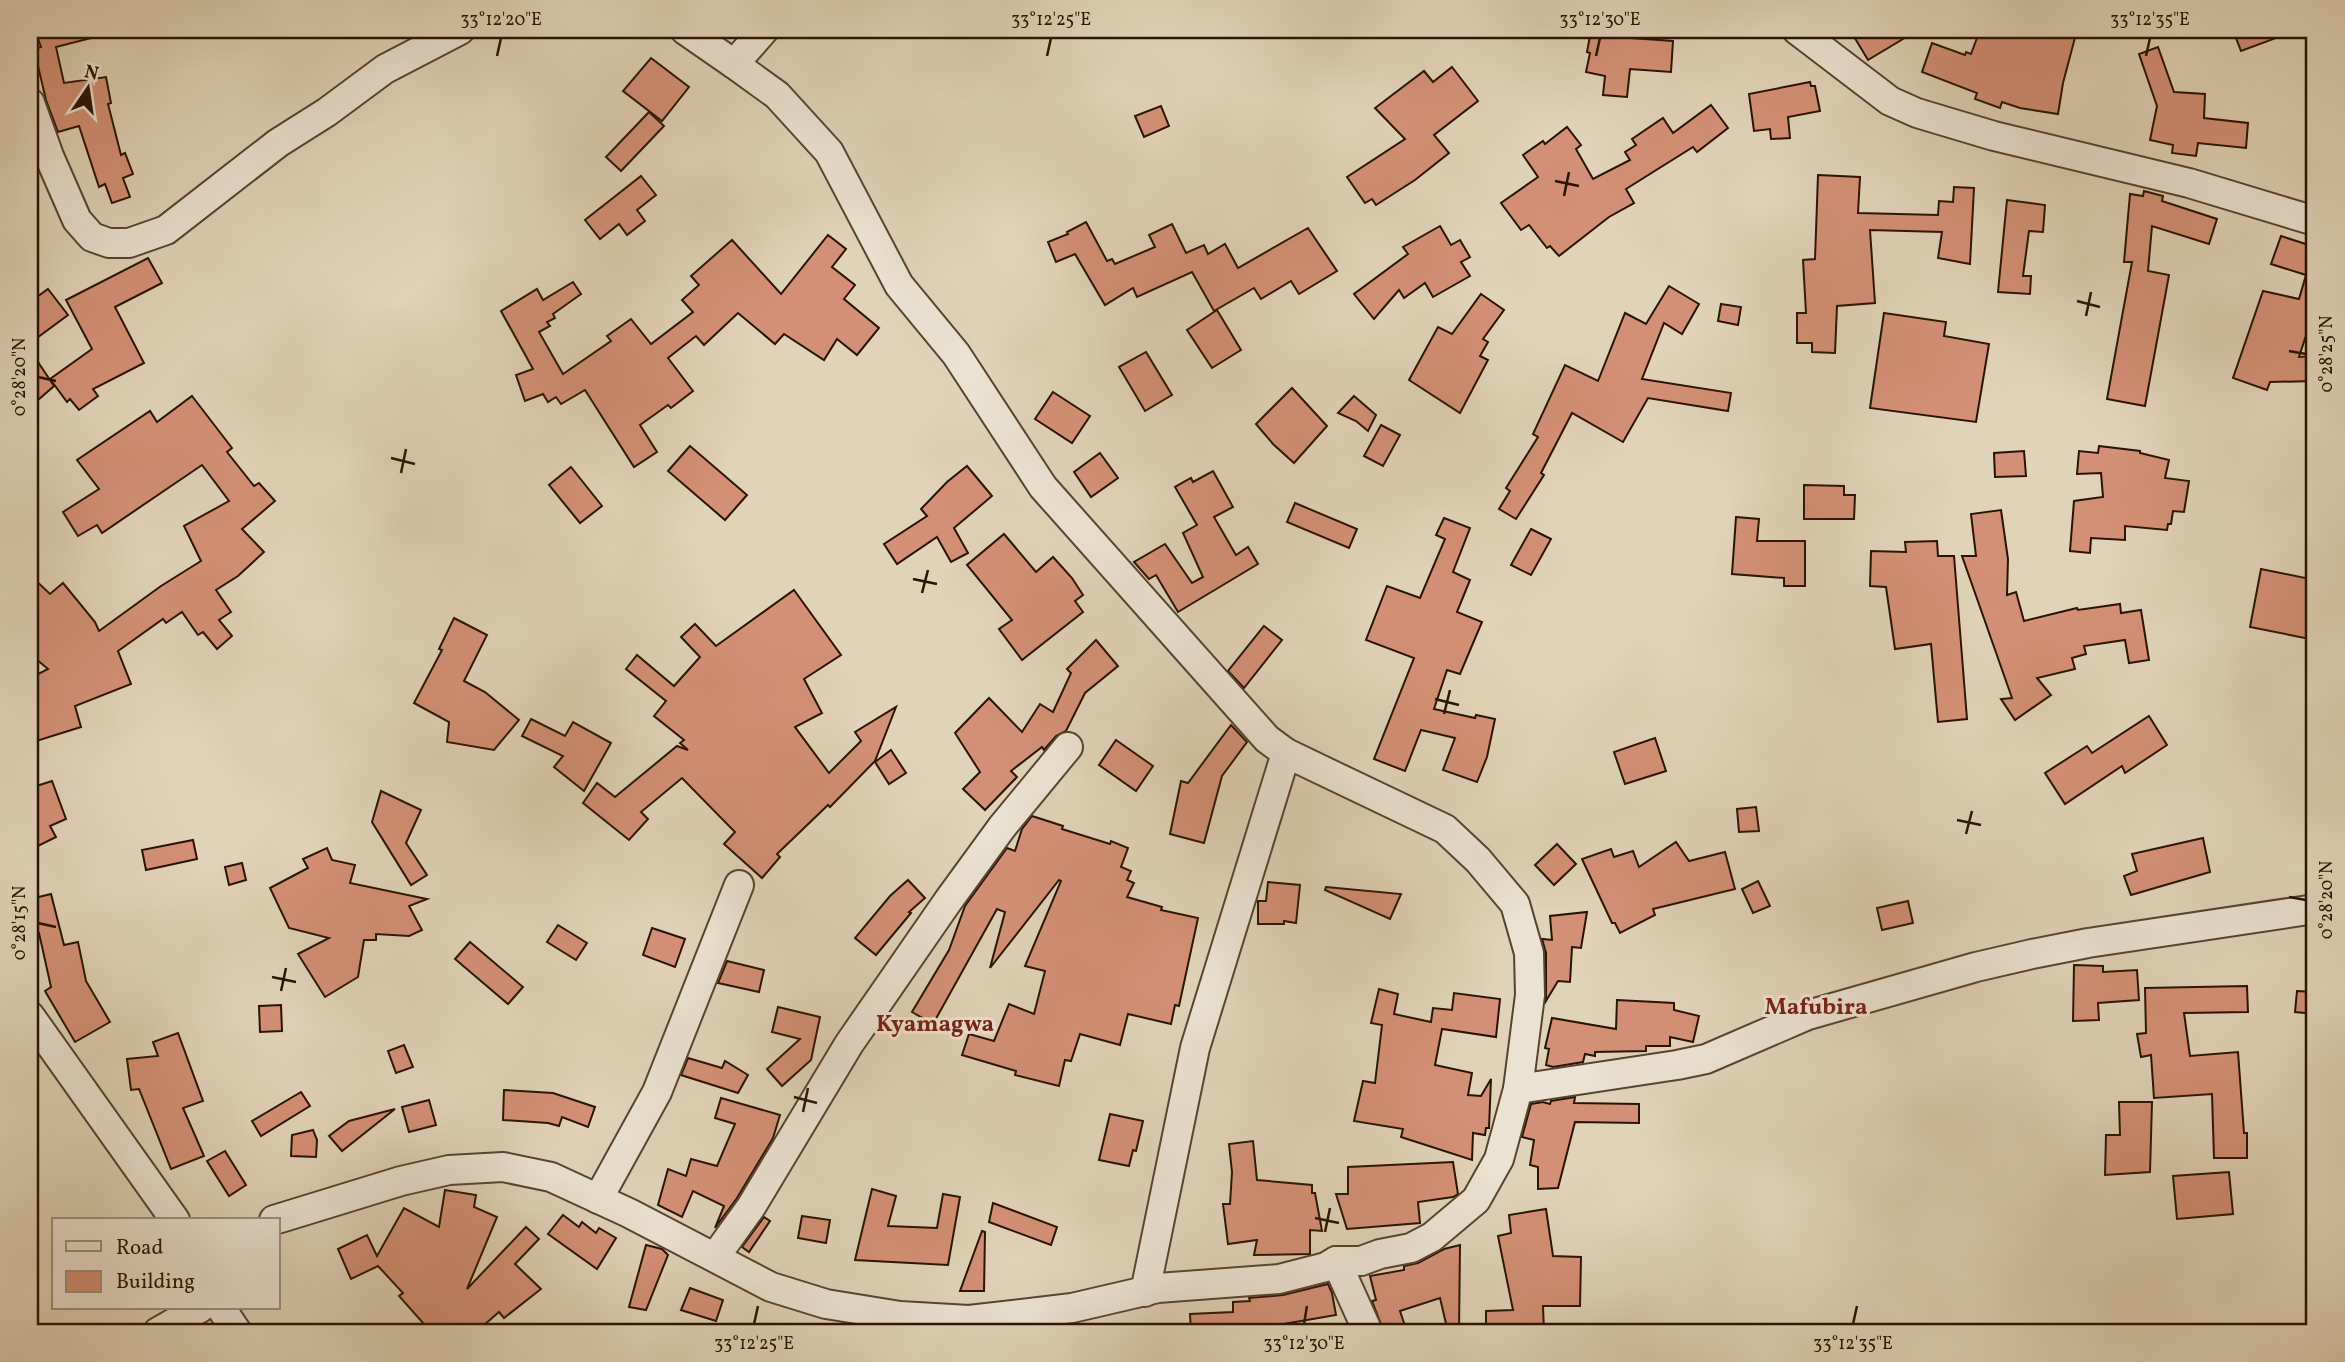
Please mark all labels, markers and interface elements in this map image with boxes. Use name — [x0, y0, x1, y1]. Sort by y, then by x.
text: 33°12'20"E — [460, 8, 542, 33]
text: 33°12'25"E — [1011, 8, 1091, 33]
text: 33°12'30"E — [1559, 8, 1641, 33]
text: 33°12'35"E — [2110, 8, 2190, 33]
north arrow — [52, 52, 122, 122]
text: N — [82, 59, 101, 88]
text: 0°28'25"N — [2315, 315, 2340, 393]
text: 0°28'20"N — [8, 338, 33, 416]
text: 0°28'20"N — [2315, 861, 2340, 939]
text: 0°28'15"N — [8, 886, 33, 960]
district label: Mafubira — [1764, 992, 1868, 1024]
district label: Kyamagwa — [876, 1009, 994, 1041]
legend — [52, 1218, 280, 1310]
text: Road — [116, 1234, 163, 1263]
text: Building — [116, 1268, 195, 1297]
text: 33°12'25"E — [714, 1332, 794, 1357]
text: 33°12'30"E — [1263, 1332, 1345, 1357]
text: 33°12'35"E — [1813, 1332, 1893, 1357]

